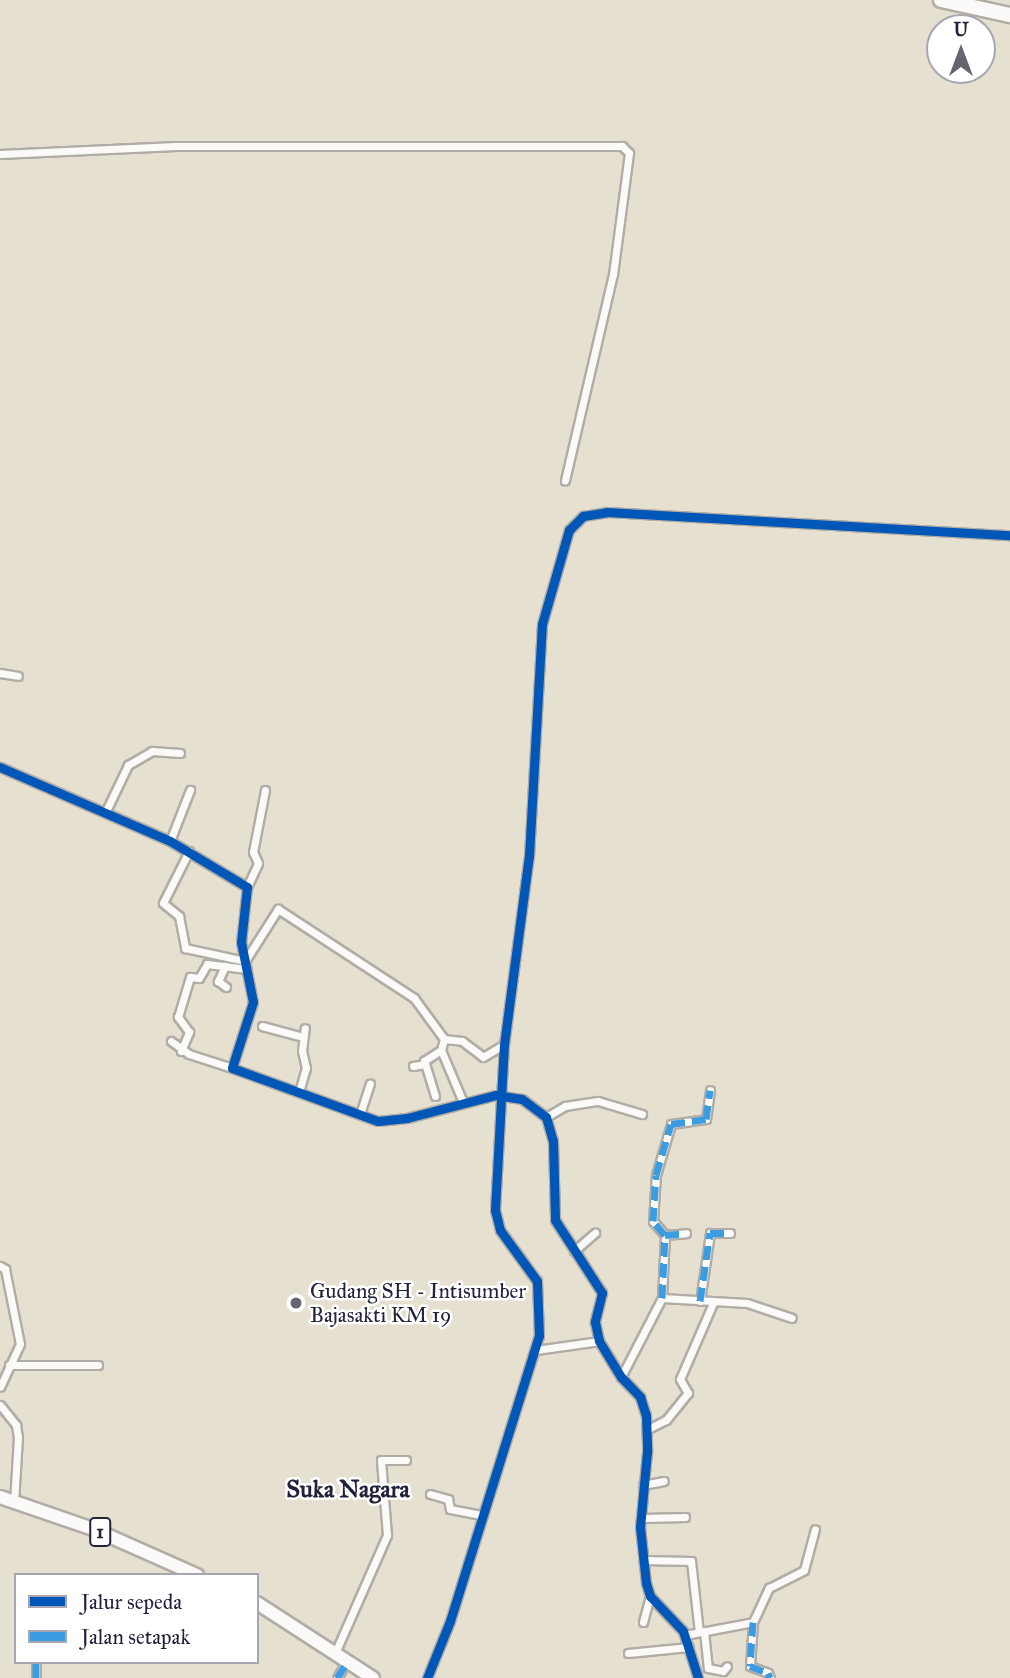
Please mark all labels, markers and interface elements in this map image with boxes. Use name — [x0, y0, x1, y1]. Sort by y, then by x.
north arrow — [926, 14, 996, 84]
text: U — [953, 18, 969, 41]
place label: Gudang SH - Intisumber Bajasakti KM 19 — [310, 1278, 526, 1328]
marker: Gudang SH - Intisumber Bajasakti KM 19 — [288, 1295, 304, 1311]
district label: Suka Nagara — [286, 1476, 410, 1504]
road number: 1 — [88, 1516, 112, 1548]
legend — [14, 1573, 259, 1664]
text: Jalur sepeda — [81, 1589, 182, 1615]
text: Jalan setapak — [81, 1624, 190, 1650]

